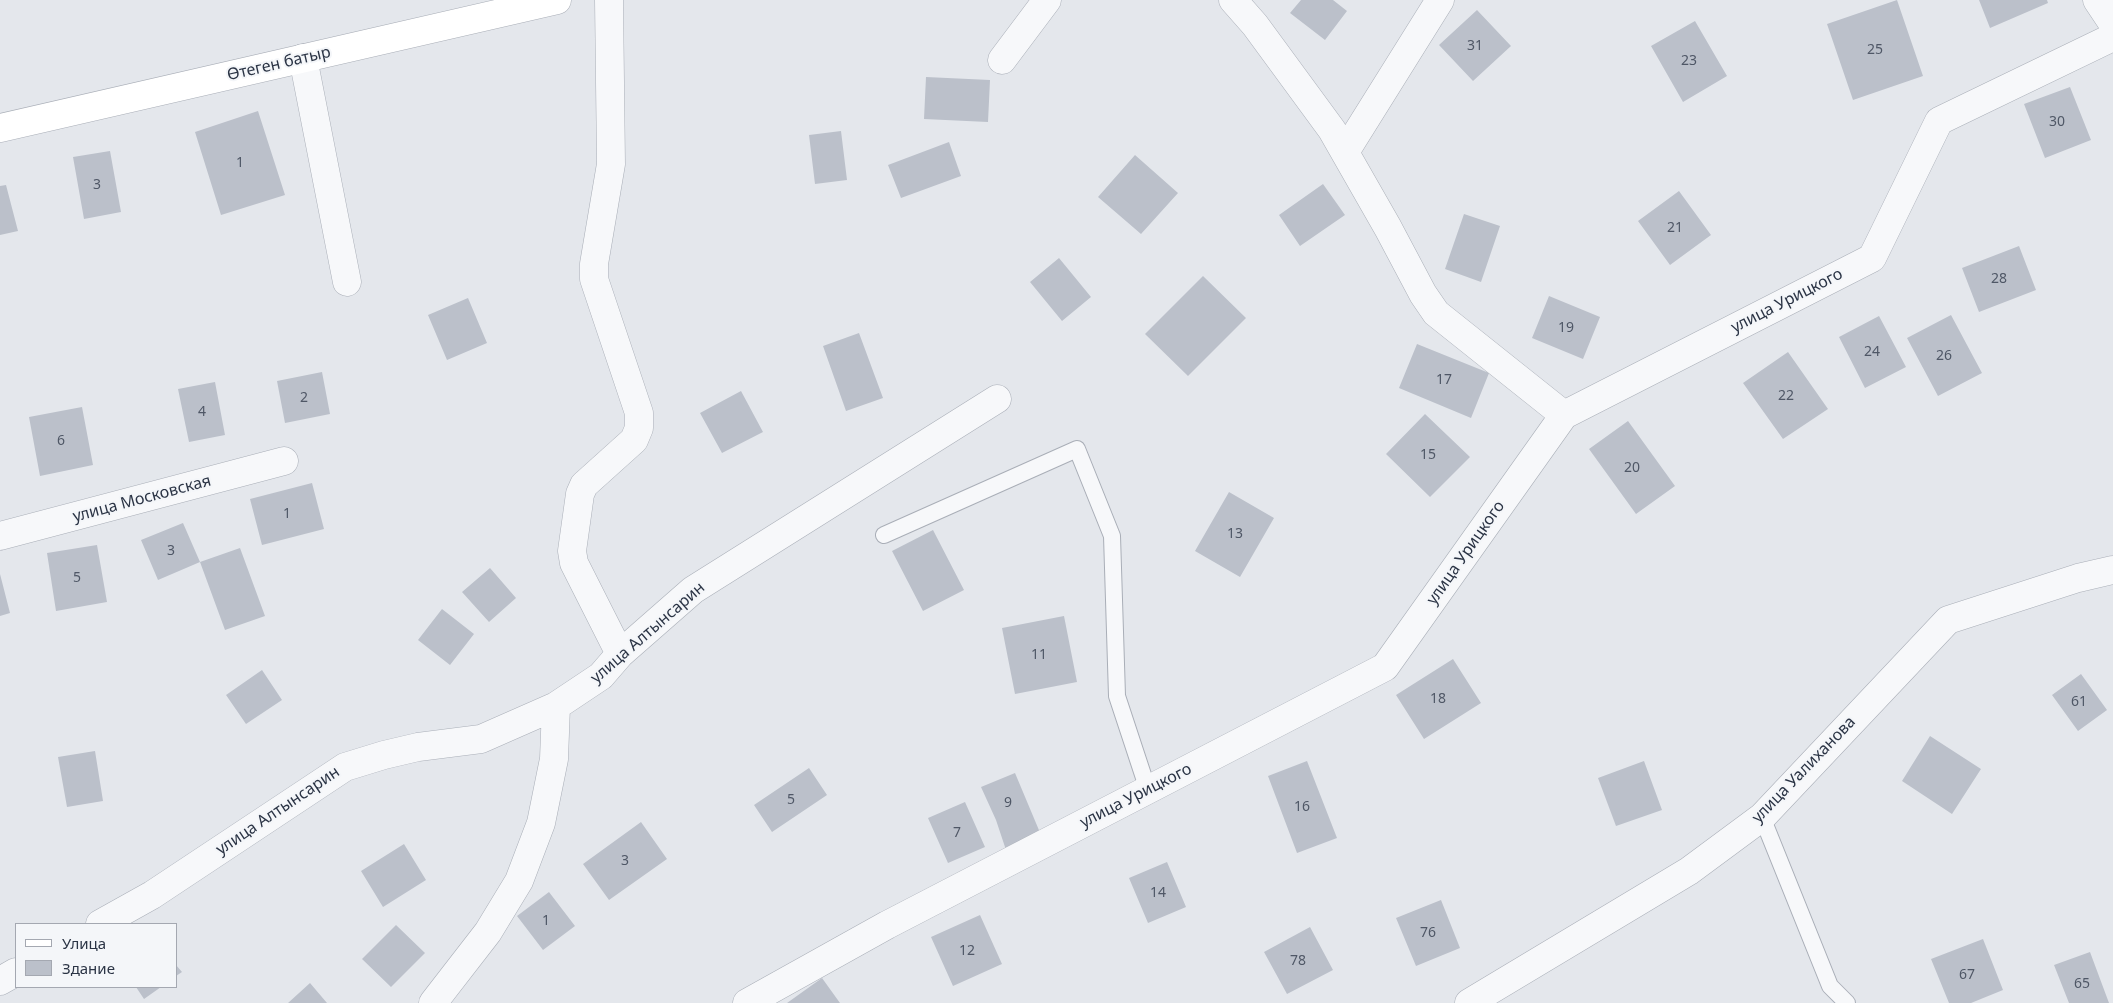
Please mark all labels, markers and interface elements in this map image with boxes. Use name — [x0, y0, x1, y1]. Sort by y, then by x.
house number: 31 — [1467, 38, 1483, 54]
house number: 25 — [1867, 42, 1883, 58]
street label: Өтеген батыр — [225, 43, 333, 85]
house number: 23 — [1681, 53, 1697, 69]
house number: 30 — [2049, 114, 2065, 130]
house number: 1 — [236, 155, 244, 171]
house number: 3 — [93, 177, 101, 193]
house number: 21 — [1667, 220, 1683, 236]
street label: улица Урицкого — [1728, 265, 1846, 337]
house number: 28 — [1991, 271, 2007, 287]
house number: 19 — [1558, 320, 1574, 336]
house number: 24 — [1864, 344, 1880, 360]
house number: 26 — [1936, 348, 1952, 364]
house number: 17 — [1436, 372, 1452, 388]
house number: 22 — [1778, 388, 1794, 404]
house number: 2 — [300, 390, 308, 406]
house number: 4 — [198, 404, 206, 420]
house number: 6 — [57, 433, 65, 449]
house number: 15 — [1420, 447, 1436, 463]
house number: 20 — [1624, 460, 1640, 476]
street label: улица Московская — [71, 471, 213, 527]
street label: улица Урицкого — [1423, 497, 1509, 609]
house number: 1 — [283, 506, 291, 522]
house number: 13 — [1227, 526, 1243, 542]
house number: 3 — [167, 543, 175, 559]
house number: 5 — [73, 570, 81, 586]
street label: улица Алтынсарин — [587, 578, 709, 688]
house number: 11 — [1031, 647, 1047, 663]
house number: 18 — [1430, 691, 1446, 707]
house number: 61 — [2071, 694, 2087, 710]
street label: улица Уалиханова — [1748, 713, 1860, 827]
street label: улица Урицкого — [1077, 760, 1195, 832]
street label: улица Алтынсарин — [213, 763, 343, 859]
house number: 5 — [787, 792, 795, 808]
house number: 9 — [1004, 795, 1012, 811]
house number: 16 — [1294, 799, 1310, 815]
house number: 7 — [953, 825, 961, 841]
house number: 3 — [621, 853, 629, 869]
house number: 14 — [1150, 885, 1166, 901]
house number: 1 — [542, 913, 550, 929]
legend — [15, 923, 178, 988]
house number: 76 — [1420, 925, 1436, 941]
text: Улица — [62, 933, 106, 953]
house number: 12 — [959, 943, 975, 959]
house number: 78 — [1290, 953, 1306, 969]
text: Здание — [62, 958, 115, 978]
house number: 67 — [1959, 967, 1975, 983]
house number: 65 — [2074, 976, 2090, 992]

